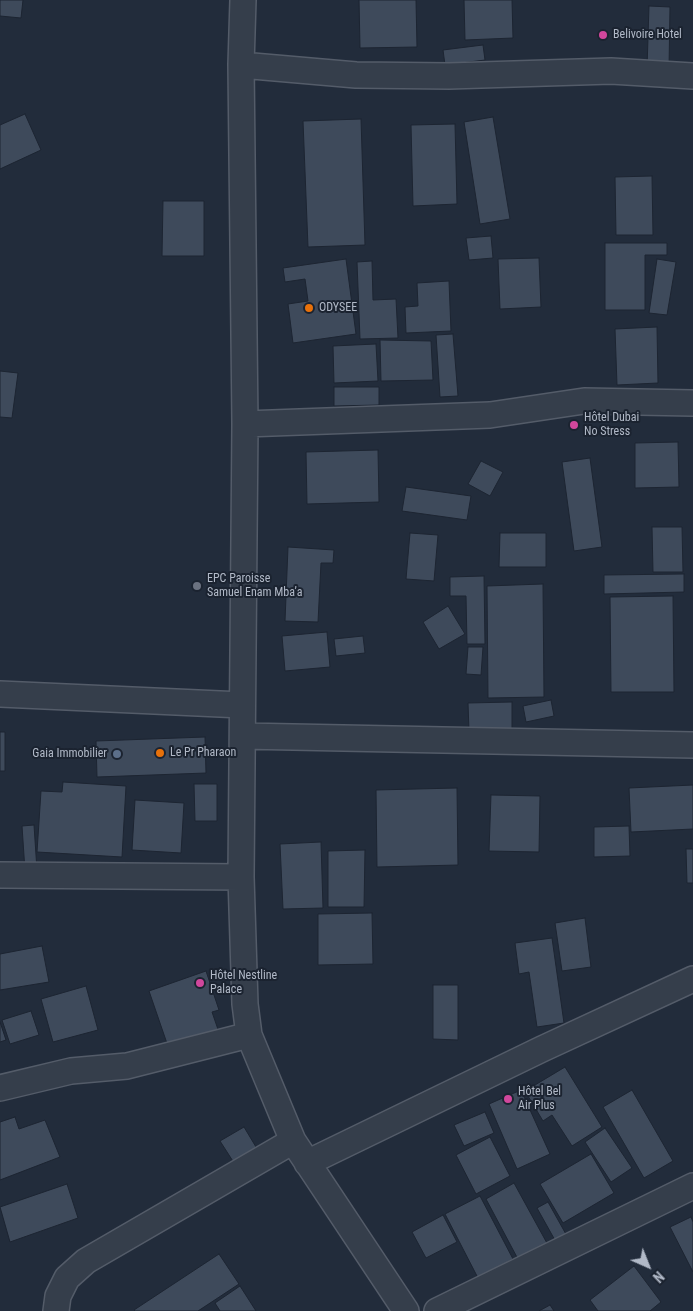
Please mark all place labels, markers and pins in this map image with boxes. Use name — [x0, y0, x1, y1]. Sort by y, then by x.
place label: Belivoire Hotel — [613, 28, 682, 42]
marker: Belivoire Hotel — [597, 29, 609, 41]
place label: ODYSEE — [319, 301, 357, 315]
marker: ODYSEE — [303, 302, 315, 314]
place label: Hôtel Dubai No Stress — [584, 411, 639, 439]
marker: Hôtel Dubai No Stress — [568, 419, 580, 431]
place label: EPC Paroisse Samuel Enam Mba’a — [207, 572, 302, 600]
marker: EPC Paroisse Samuel Enam Mba’a — [191, 580, 203, 592]
place label: Le Pr Pharaon — [170, 746, 236, 760]
place label: Gaia Immobilier — [32, 747, 107, 761]
marker: Le Pr Pharaon — [154, 747, 166, 759]
marker: Gaia Immobilier — [111, 748, 123, 760]
place label: Hôtel Nestline Palace — [210, 969, 277, 997]
marker: Hôtel Nestline Palace — [194, 977, 206, 989]
place label: Hôtel Bel Air Plus — [518, 1085, 561, 1113]
marker: Hôtel Bel Air Plus — [502, 1093, 514, 1105]

